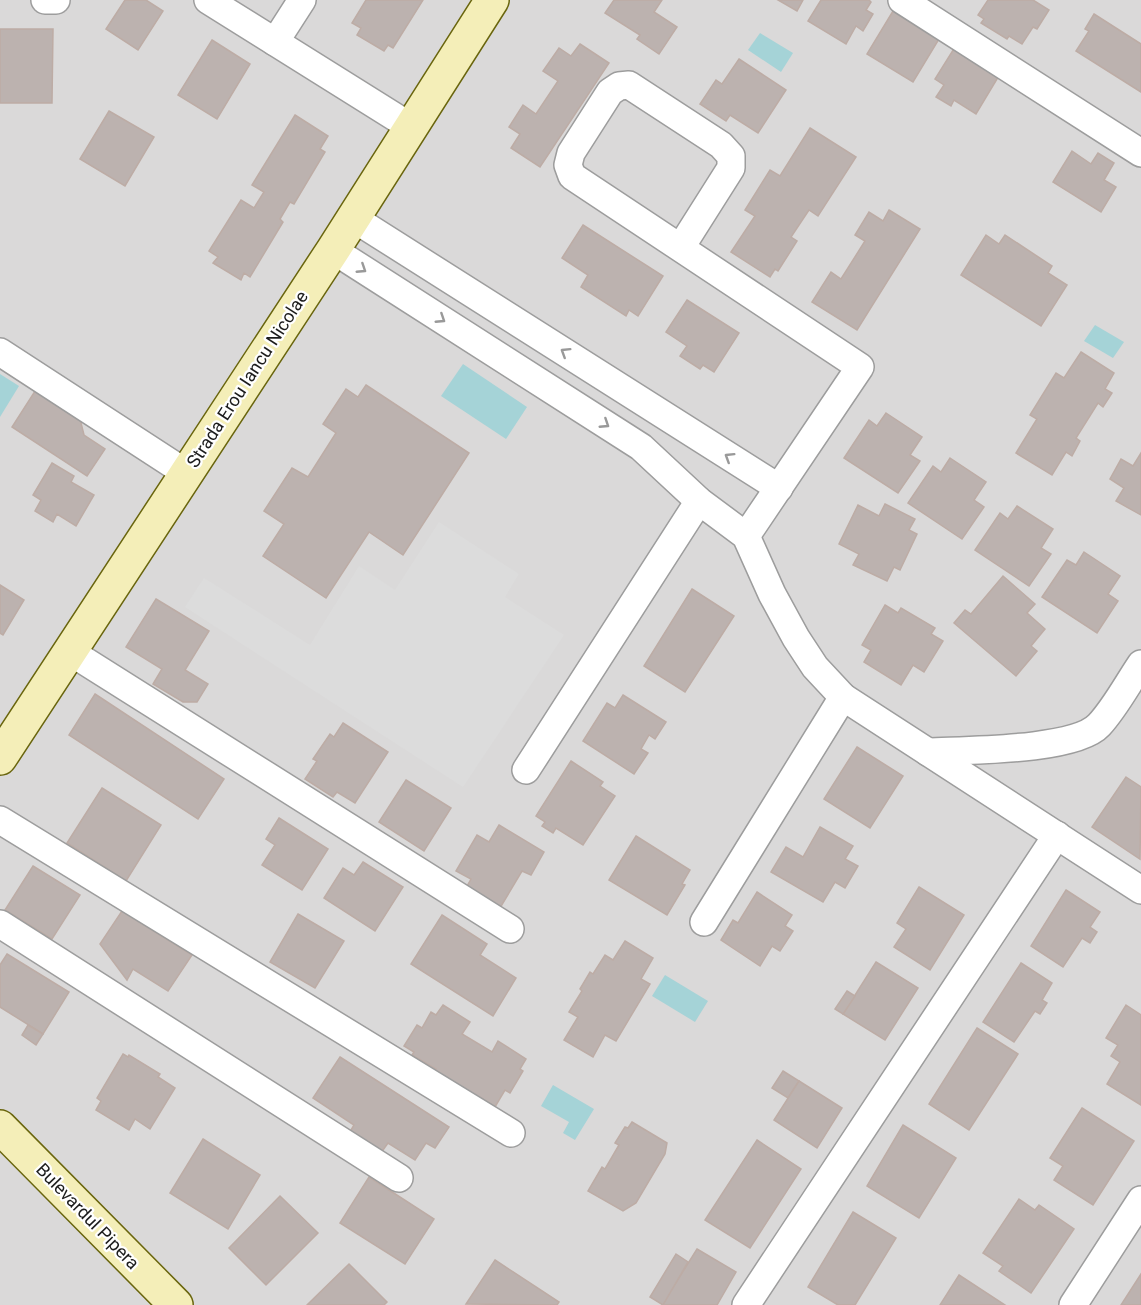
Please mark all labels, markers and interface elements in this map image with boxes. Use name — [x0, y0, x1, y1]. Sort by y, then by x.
one-way arrow — [356, 261, 366, 273]
street label: Strada Erou Iancu Nicolae — [182, 287, 312, 471]
one-way arrow — [435, 312, 445, 324]
one-way arrow — [561, 348, 571, 360]
one-way arrow — [599, 417, 610, 428]
one-way arrow — [725, 453, 736, 464]
street label: Bulevardul Pipera — [32, 1159, 144, 1273]

